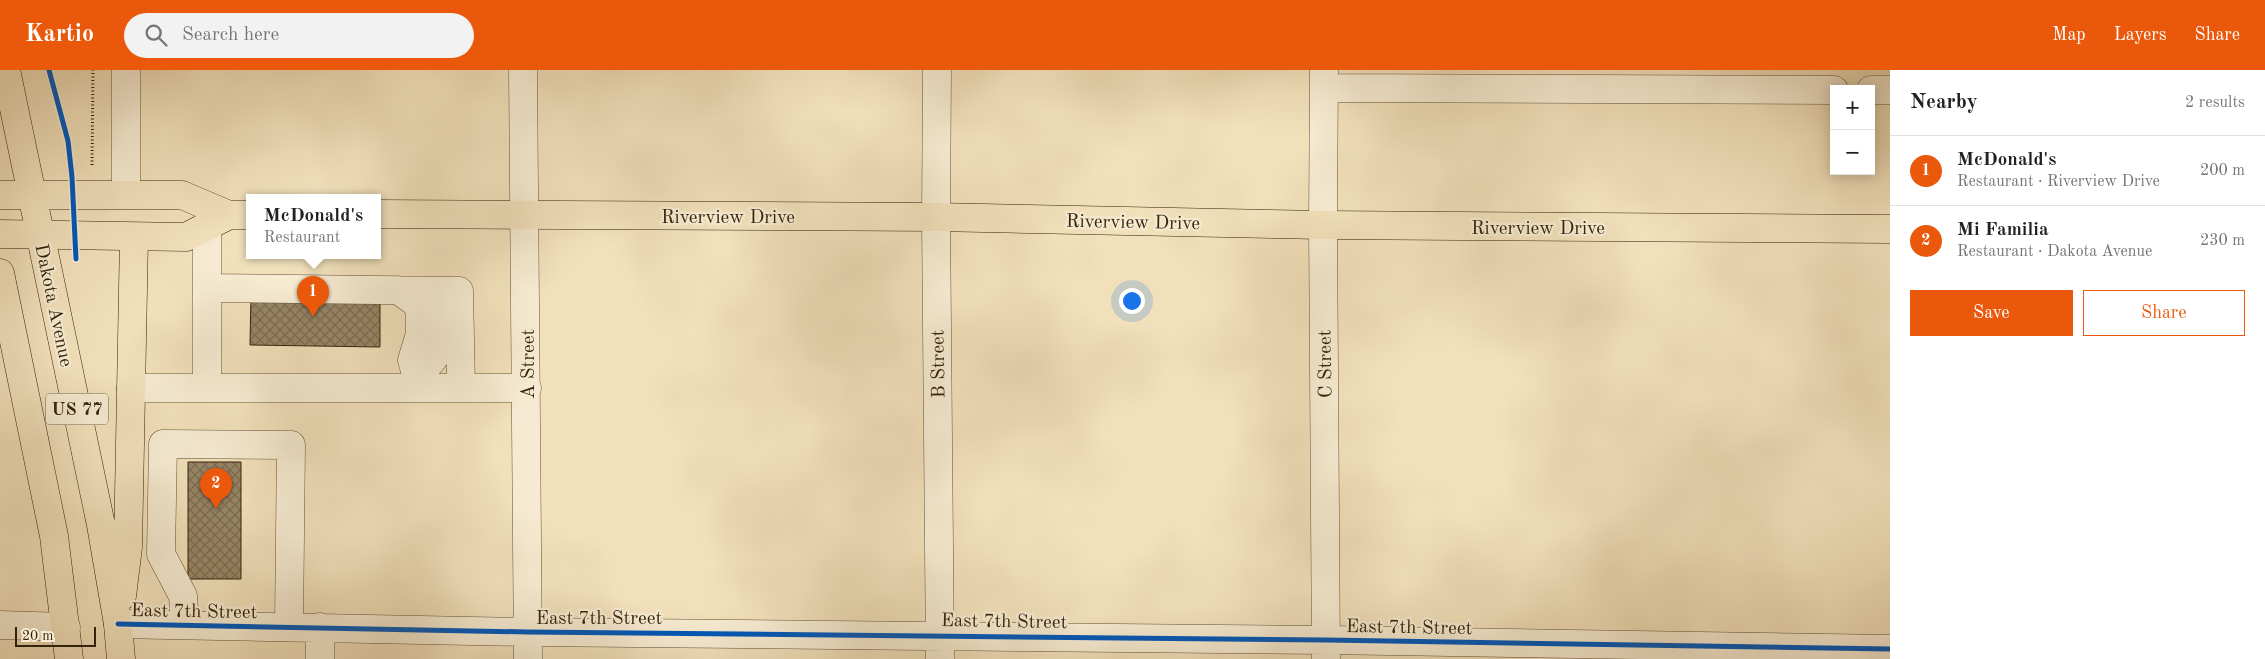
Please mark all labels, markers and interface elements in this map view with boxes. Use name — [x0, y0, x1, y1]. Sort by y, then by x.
search box — [124, 13, 474, 58]
icon: search — [142, 21, 170, 49]
text: Kartio — [25, 23, 94, 47]
text: Search here — [182, 26, 279, 45]
text: Map — [2052, 26, 2086, 44]
text: Layers — [2114, 26, 2166, 44]
text: Share — [2194, 26, 2240, 44]
map controls — [1830, 85, 1875, 175]
button: + — [1830, 85, 1875, 130]
text: Nearby — [1910, 92, 1978, 113]
text: 2 results — [2185, 95, 2245, 111]
button: − — [1830, 130, 1875, 175]
text: McDonald's — [1957, 151, 2056, 170]
text: 1 — [1921, 163, 1931, 179]
text: 200 m — [2200, 163, 2245, 179]
text: Restaurant · Riverview Drive — [1957, 174, 2160, 190]
popup — [246, 194, 381, 259]
text: McDonald's — [264, 207, 363, 226]
street label: Riverview Drive — [661, 209, 795, 228]
street label: Riverview Drive — [1066, 213, 1200, 234]
street label: Riverview Drive — [1471, 220, 1605, 239]
text: Mi Familia — [1957, 221, 2049, 240]
text: Restaurant — [264, 230, 340, 246]
text: 2 — [1921, 233, 1931, 249]
text: 230 m — [2200, 233, 2245, 249]
street label: Dakota Avenue — [30, 242, 75, 369]
text: Restaurant · Dakota Avenue — [1957, 244, 2152, 260]
pin: 1 — [297, 276, 329, 317]
your location — [1119, 288, 1145, 314]
button: Save — [1910, 290, 2073, 336]
button: Share — [2083, 290, 2245, 336]
street label: A Street — [520, 329, 539, 399]
street label: B Street — [929, 329, 950, 399]
street label: C Street — [1316, 330, 1337, 398]
road number: US 77 — [46, 394, 108, 424]
pin: 2 — [200, 468, 232, 509]
street label: East 7th Street — [131, 602, 257, 623]
street label: East 7th Street — [536, 610, 662, 629]
street label: East 7th Street — [941, 612, 1067, 633]
street label: East 7th Street — [1346, 618, 1472, 639]
scale bar — [15, 624, 96, 647]
text: 20 m — [22, 629, 53, 643]

